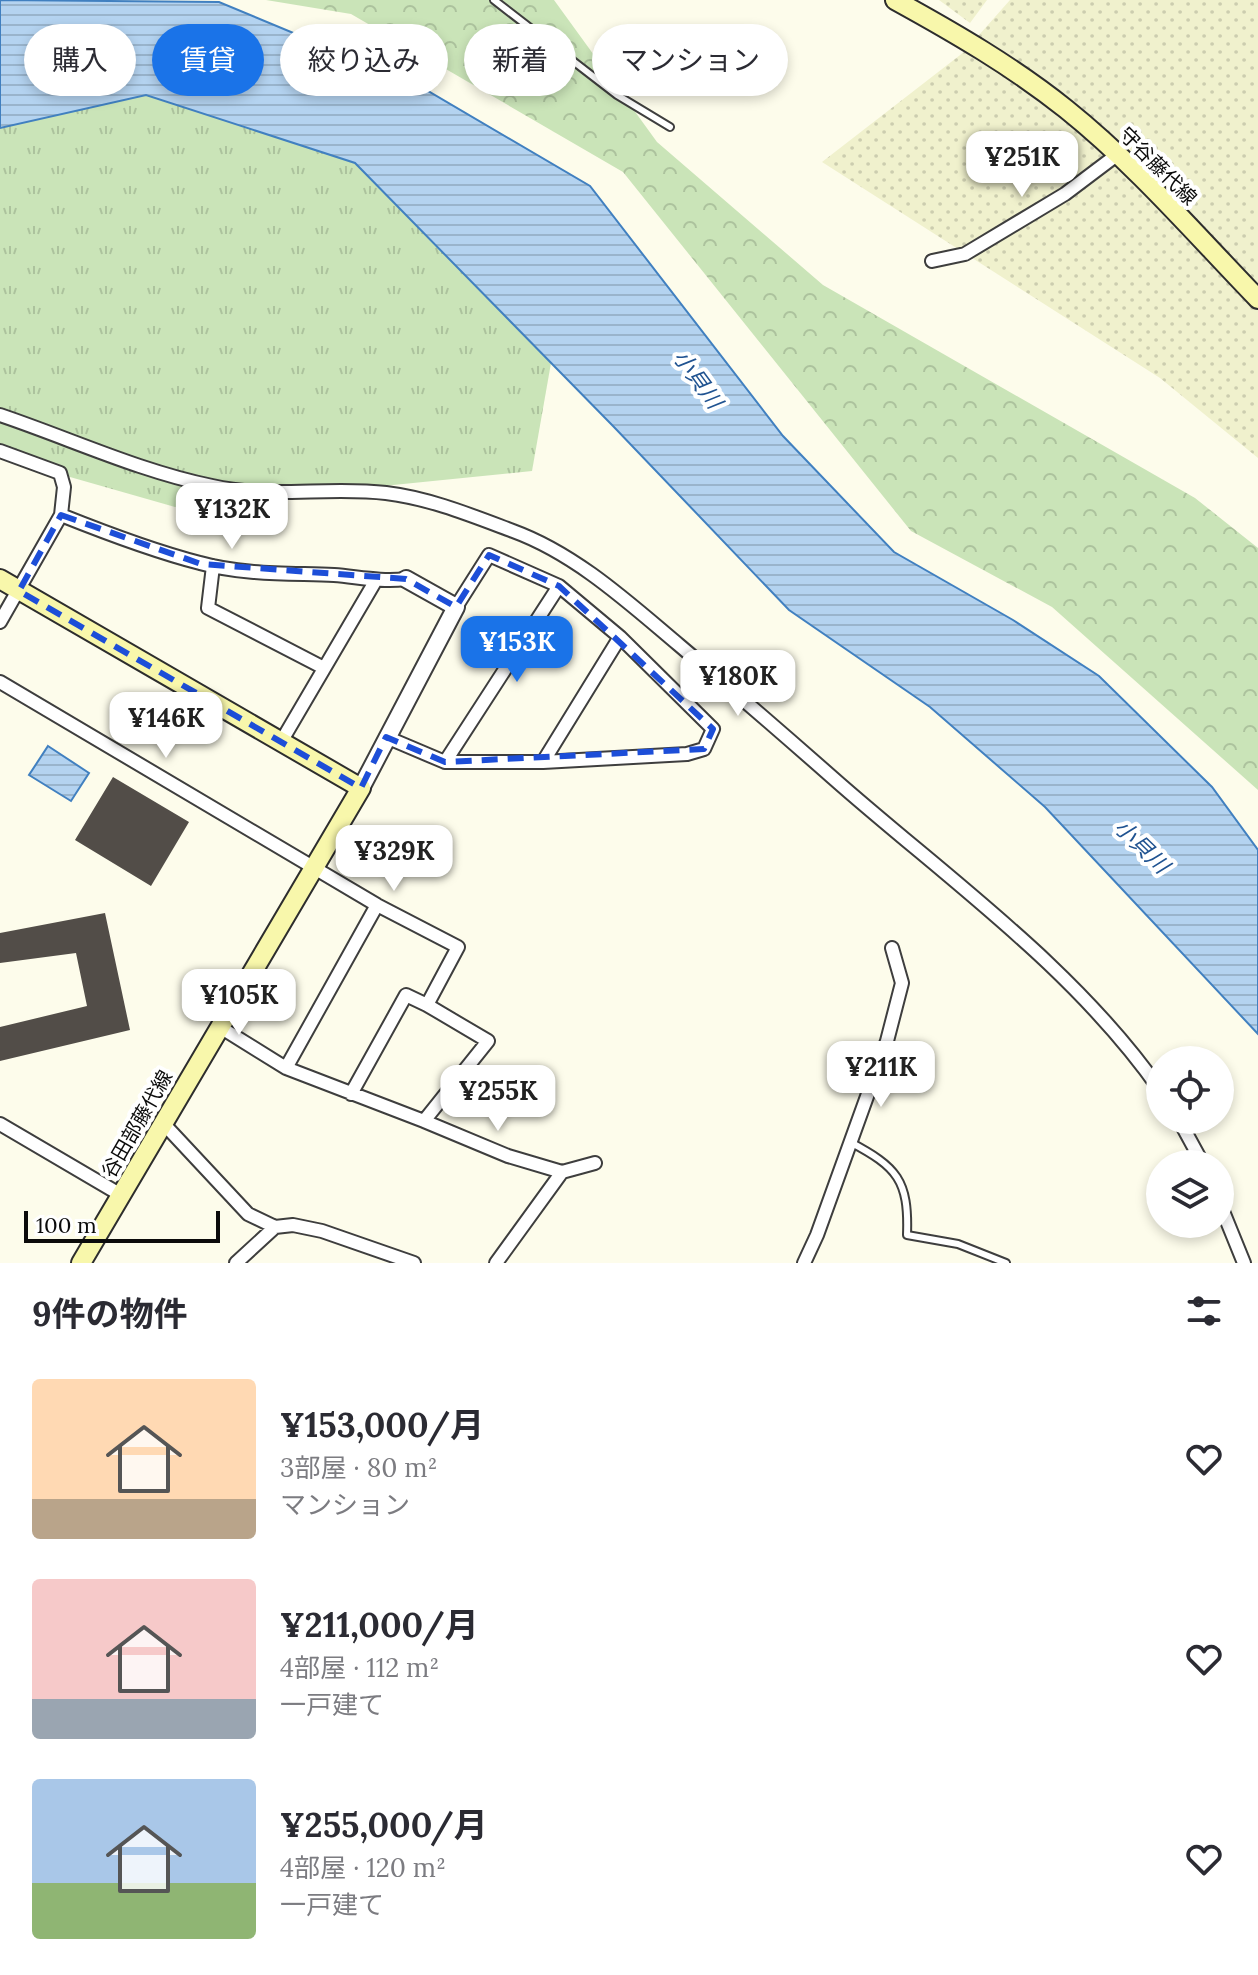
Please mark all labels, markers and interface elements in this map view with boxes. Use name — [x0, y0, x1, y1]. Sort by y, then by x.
chip: 購入 — [24, 24, 136, 96]
chip: 賃貸 — [152, 24, 264, 96]
chip: 絞り込み — [280, 24, 448, 96]
chip: 新着 — [464, 24, 576, 96]
chip: マンション — [592, 24, 788, 96]
street label: 守谷藤代線 — [1114, 121, 1203, 210]
pin: ¥251K — [966, 131, 1078, 199]
text: ¥251K — [984, 140, 1060, 173]
water label: 小貝川 — [667, 344, 730, 416]
pin: ¥132K — [176, 483, 288, 551]
text: ¥132K — [194, 492, 270, 525]
pin: ¥153K — [461, 616, 573, 684]
text: ¥153K — [479, 625, 555, 658]
pin: ¥180K — [682, 650, 794, 718]
text: ¥180K — [698, 659, 778, 692]
pin: ¥146K — [110, 692, 222, 760]
text: ¥146K — [127, 701, 205, 734]
water label: 小貝川 — [1109, 813, 1177, 880]
pin: ¥329K — [338, 825, 450, 893]
text: ¥329K — [354, 834, 434, 867]
pin: ¥105K — [183, 969, 295, 1037]
text: ¥105K — [200, 978, 278, 1011]
pin: ¥211K — [825, 1041, 937, 1109]
map controls — [1146, 1046, 1234, 1238]
button: locate — [1146, 1046, 1234, 1134]
text: ¥211K — [845, 1050, 917, 1083]
pin: ¥255K — [442, 1065, 554, 1133]
street label: 谷田部藤代線 — [96, 1066, 177, 1182]
text: ¥255K — [458, 1074, 538, 1107]
button: layers — [1146, 1150, 1234, 1238]
scale bar — [24, 1207, 220, 1243]
text: 100 m — [36, 1211, 97, 1239]
icon: filters — [1182, 1289, 1226, 1333]
text: 9件の物件 — [32, 1292, 188, 1335]
text: ¥153,000/月 — [280, 1403, 484, 1446]
icon: home — [96, 1411, 192, 1507]
icon: heart — [1182, 1437, 1226, 1481]
text: 3部屋 · 80 m² — [280, 1451, 438, 1484]
text: マンション — [280, 1488, 410, 1521]
text: ¥211,000/月 — [280, 1603, 479, 1646]
icon: home — [96, 1611, 192, 1707]
icon: heart — [1182, 1637, 1226, 1681]
text: 4部屋 · 112 m² — [280, 1651, 439, 1684]
text: 一戸建て — [280, 1688, 384, 1721]
text: ¥255,000/月 — [280, 1803, 488, 1846]
icon: home — [96, 1811, 192, 1907]
icon: heart — [1182, 1837, 1226, 1881]
text: 4部屋 · 120 m² — [280, 1851, 446, 1884]
text: 一戸建て — [280, 1888, 384, 1921]

